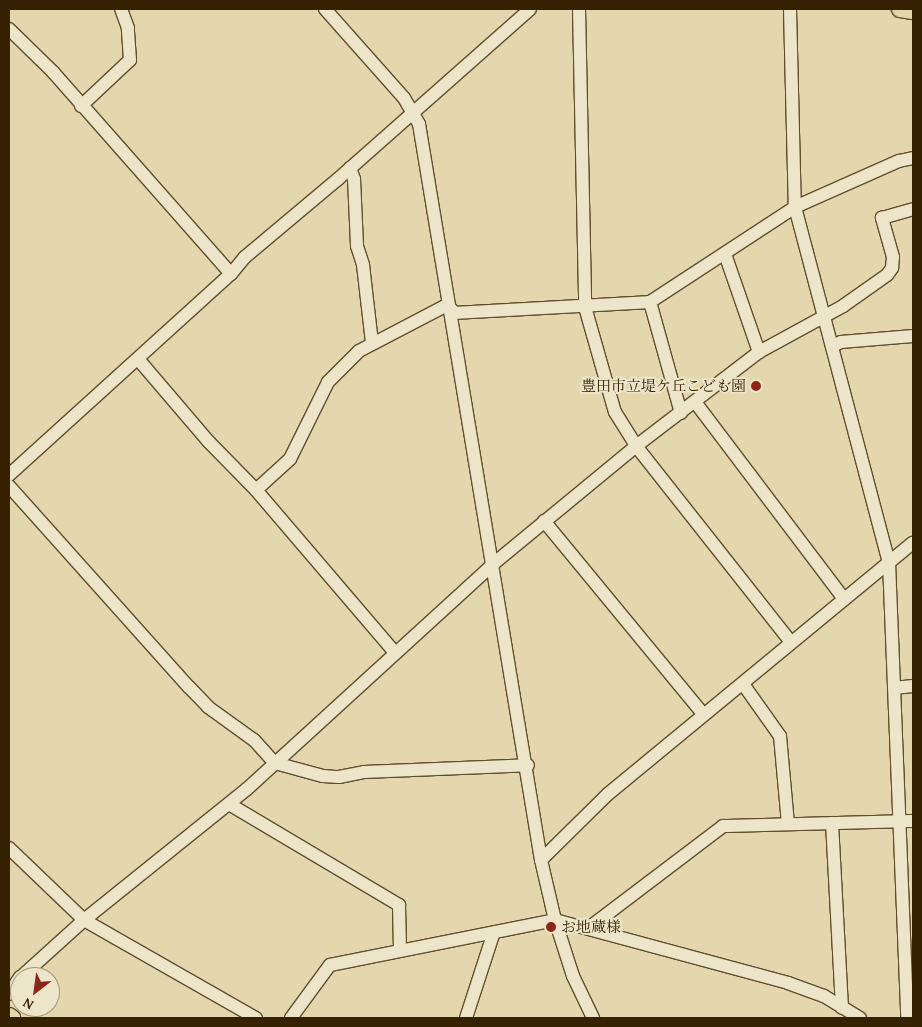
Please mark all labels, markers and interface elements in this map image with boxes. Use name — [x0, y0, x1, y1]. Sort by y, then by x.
place label: 豊田市立堤ケ丘こども園 — [581, 377, 746, 395]
marker: 豊田市立堤ケ丘こども園 — [750, 380, 762, 392]
place label: お地蔵様 — [561, 918, 621, 936]
marker: お地蔵様 — [545, 921, 557, 933]
north arrow — [10, 967, 60, 1017]
text: N — [19, 993, 37, 1015]

